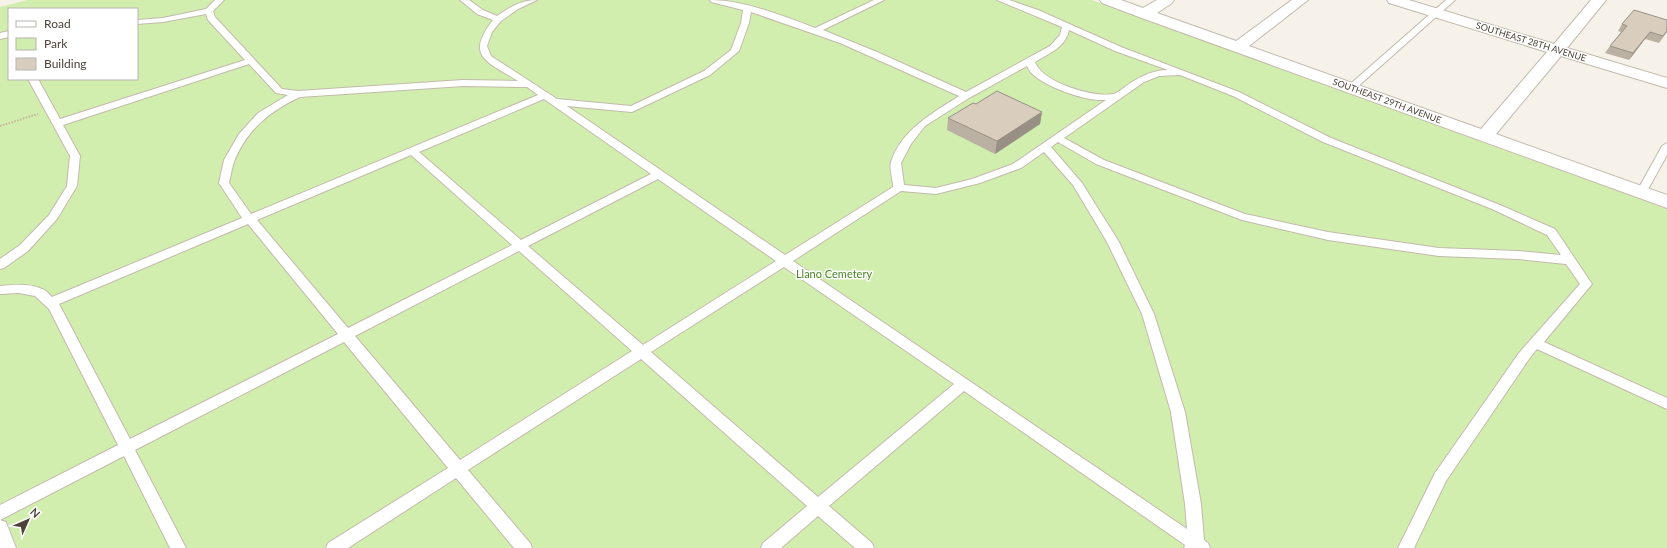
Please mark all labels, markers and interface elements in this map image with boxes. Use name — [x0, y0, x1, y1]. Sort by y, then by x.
legend — [8, 8, 138, 80]
text: Road — [44, 16, 71, 31]
street label: SOUTHEAST 28TH AVENUE — [1475, 20, 1588, 64]
text: Park — [44, 36, 68, 51]
text: Building — [44, 56, 87, 71]
street label: SOUTHEAST 29TH AVENUE — [1331, 76, 1443, 125]
park label: Llano Cemetery — [796, 267, 872, 280]
north arrow — [8, 500, 48, 540]
text: N — [28, 505, 43, 520]

